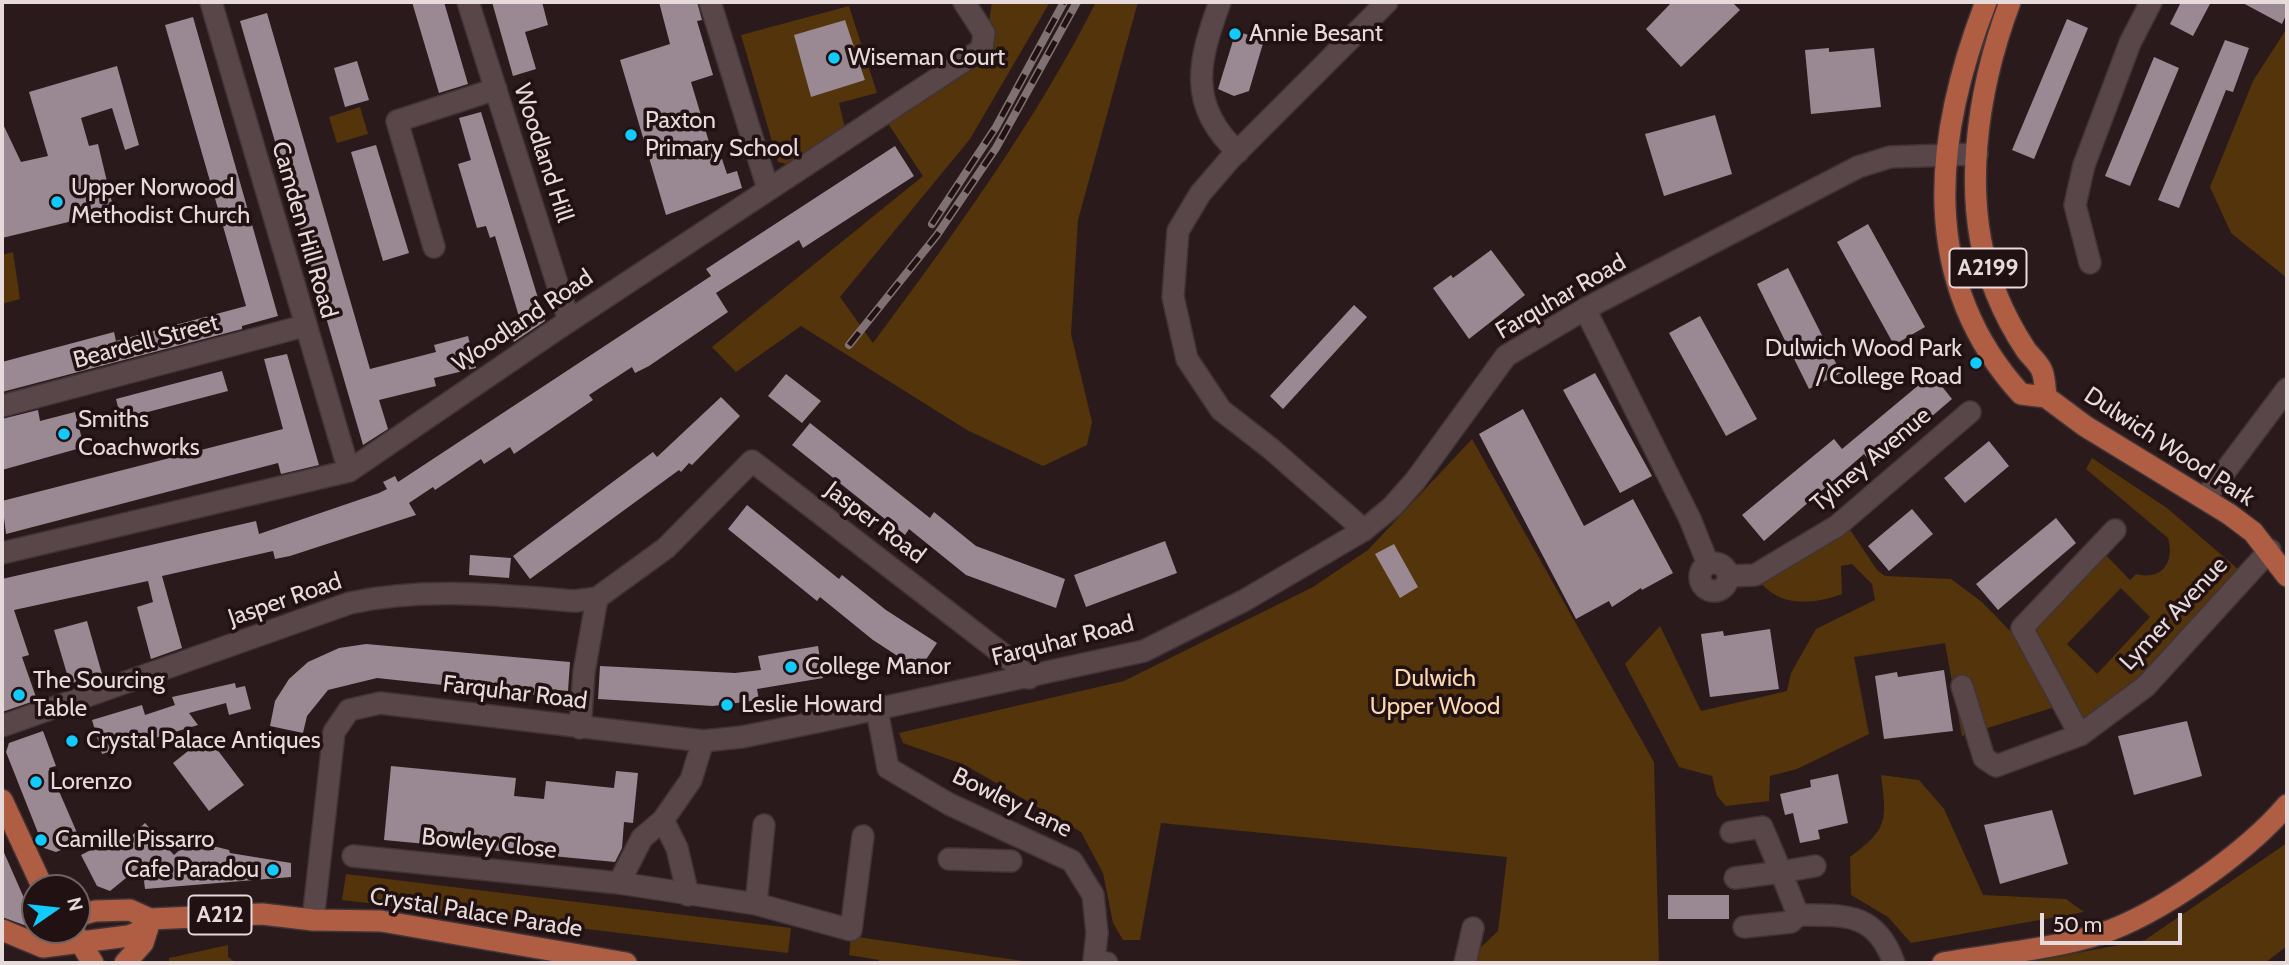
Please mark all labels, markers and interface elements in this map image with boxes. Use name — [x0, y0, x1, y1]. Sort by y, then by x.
place label: Annie Besant — [1249, 20, 1383, 48]
marker: Annie Besant — [1227, 26, 1243, 42]
place label: Wiseman Court — [848, 44, 1005, 72]
marker: Wiseman Court — [826, 50, 842, 66]
street label: Woodland Hill — [507, 80, 579, 226]
place label: Paxton Primary School — [645, 107, 799, 163]
marker: Paxton Primary School — [623, 127, 639, 143]
street label: Camden Hill Road — [265, 138, 343, 322]
place label: Upper Norwood Methodist Church — [71, 174, 250, 230]
marker: Upper Norwood Methodist Church — [49, 194, 65, 210]
street label: Farquhar Road — [1491, 248, 1631, 346]
road number: A2199 — [1950, 248, 2026, 288]
street label: Woodland Road — [447, 264, 599, 378]
street label: Beardell Street — [70, 309, 222, 375]
place label: Dulwich Wood Park / College Road — [1765, 335, 1962, 391]
marker: Dulwich Wood Park / College Road — [1968, 355, 1984, 371]
street label: Dulwich Wood Park — [2078, 381, 2260, 513]
street label: Tylney Avenue — [1805, 401, 1937, 519]
place label: Smiths Coachworks — [78, 406, 200, 462]
marker: Smiths Coachworks — [56, 426, 72, 442]
street label: Jasper Road — [819, 476, 931, 570]
street label: Lymer Avenue — [2114, 551, 2234, 677]
street label: Jasper Road — [225, 567, 345, 633]
street label: Farquhar Road — [989, 609, 1137, 673]
place label: College Manor — [805, 653, 951, 681]
marker: College Manor — [783, 659, 799, 675]
park label: Dulwich Upper Wood — [1370, 665, 1500, 721]
place label: The Sourcing Table — [33, 667, 165, 723]
street label: Farquhar Road — [441, 670, 589, 716]
marker: The Sourcing Table — [11, 687, 27, 703]
place label: Leslie Howard — [741, 691, 883, 719]
marker: Leslie Howard — [719, 697, 735, 713]
place label: Crystal Palace Antiques — [86, 727, 321, 755]
marker: Crystal Palace Antiques — [64, 733, 80, 749]
street label: Bowley Lane — [948, 762, 1076, 844]
place label: Lorenzo — [50, 768, 132, 796]
marker: Lorenzo — [28, 774, 44, 790]
street label: Bowley Close — [420, 823, 558, 865]
place label: Camille Pissarro — [55, 826, 214, 854]
marker: Camille Pissarro — [33, 832, 49, 848]
place label: Cafe Paradou — [124, 856, 259, 884]
marker: Cafe Paradou — [265, 862, 281, 878]
north arrow — [21, 874, 91, 944]
street label: Crystal Palace Parade — [368, 882, 584, 944]
text: N — [62, 895, 88, 914]
road number: A212 — [188, 896, 252, 934]
scale bar — [2044, 898, 2186, 942]
text: 50 m — [2053, 912, 2102, 937]

